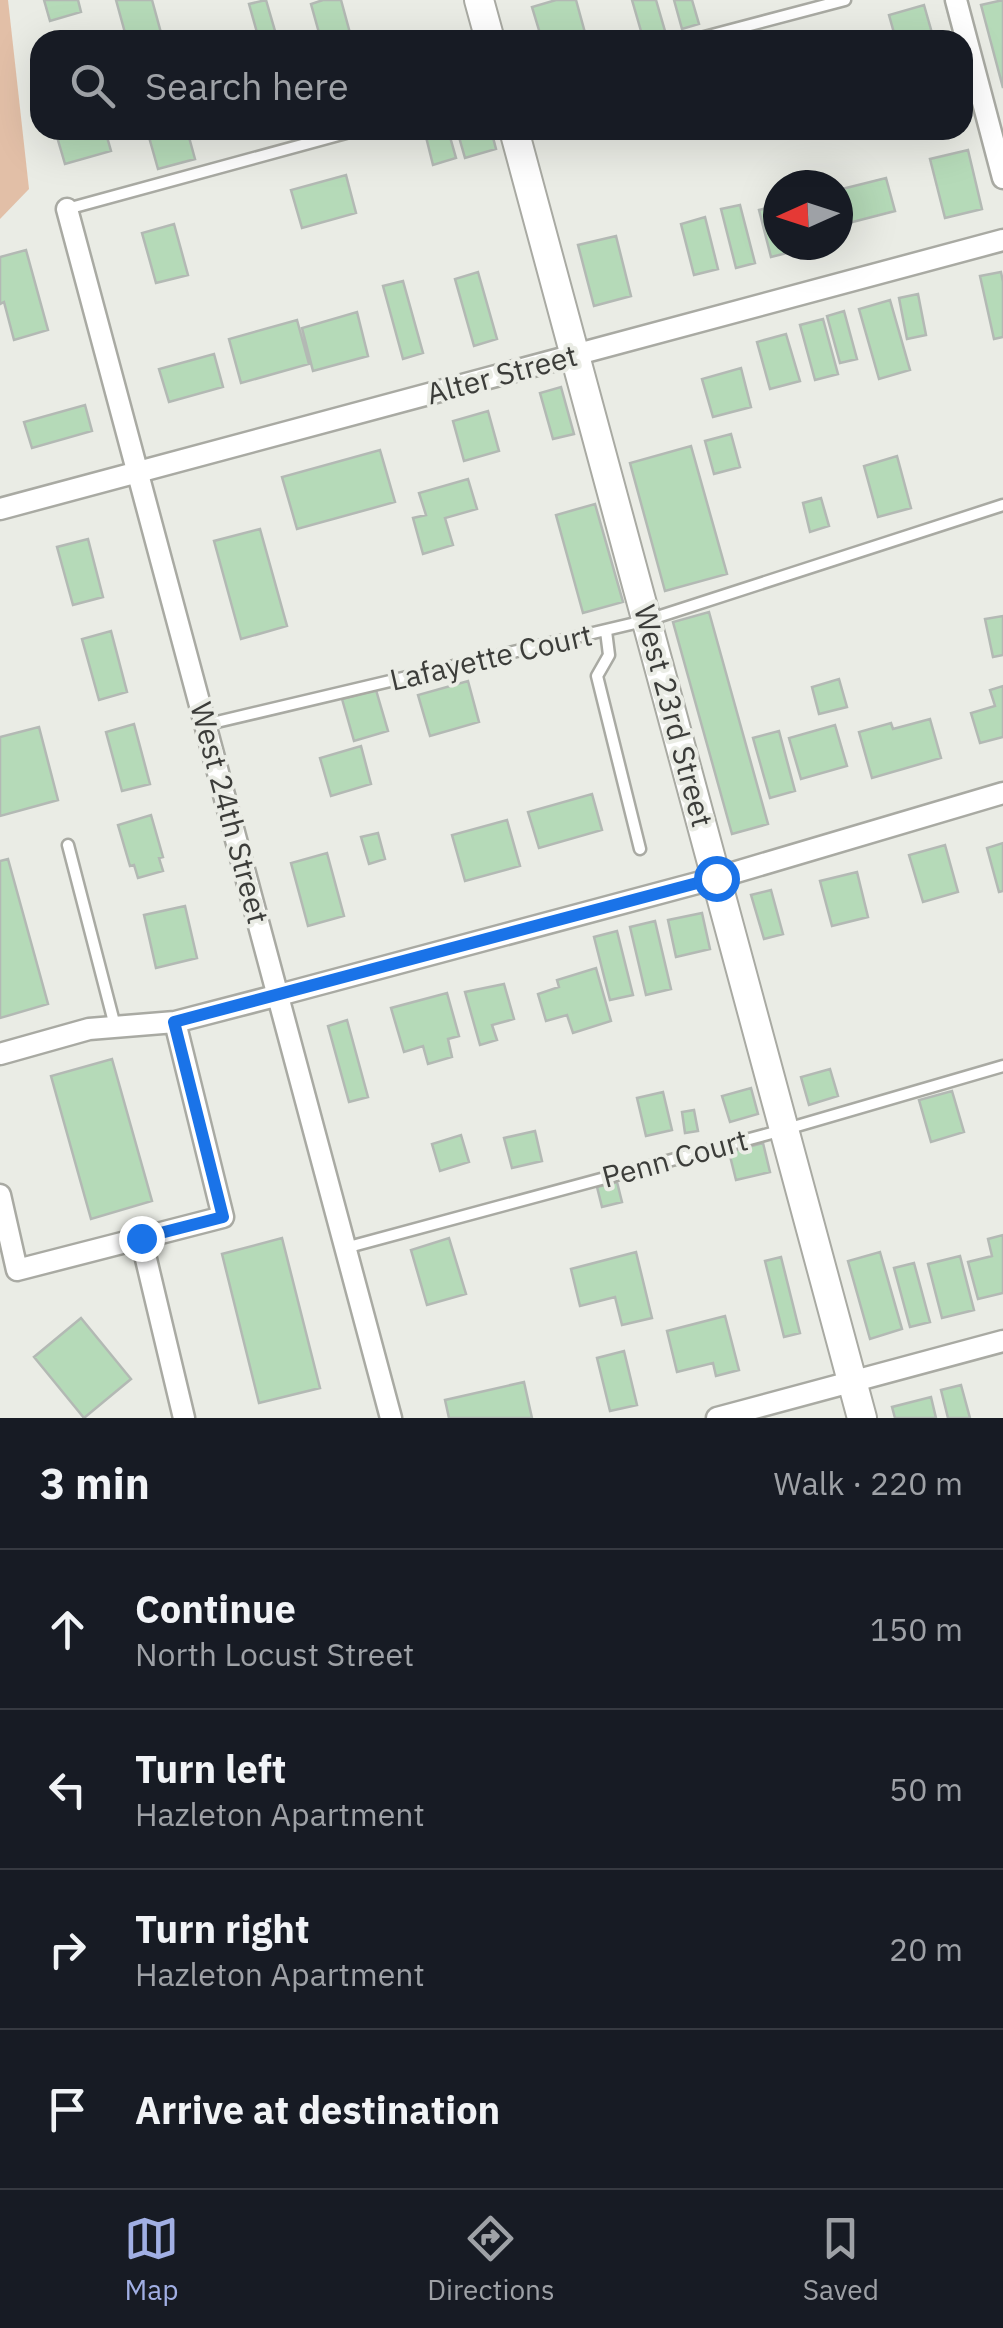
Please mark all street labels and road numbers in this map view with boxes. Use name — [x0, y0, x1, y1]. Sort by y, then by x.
street label: Alter Street — [422, 335, 581, 412]
street label: West 23rd Street — [626, 600, 723, 831]
street label: Lafayette Court — [386, 614, 596, 699]
street label: West 24th Street — [182, 698, 279, 928]
street label: Penn Court — [597, 1119, 752, 1196]

